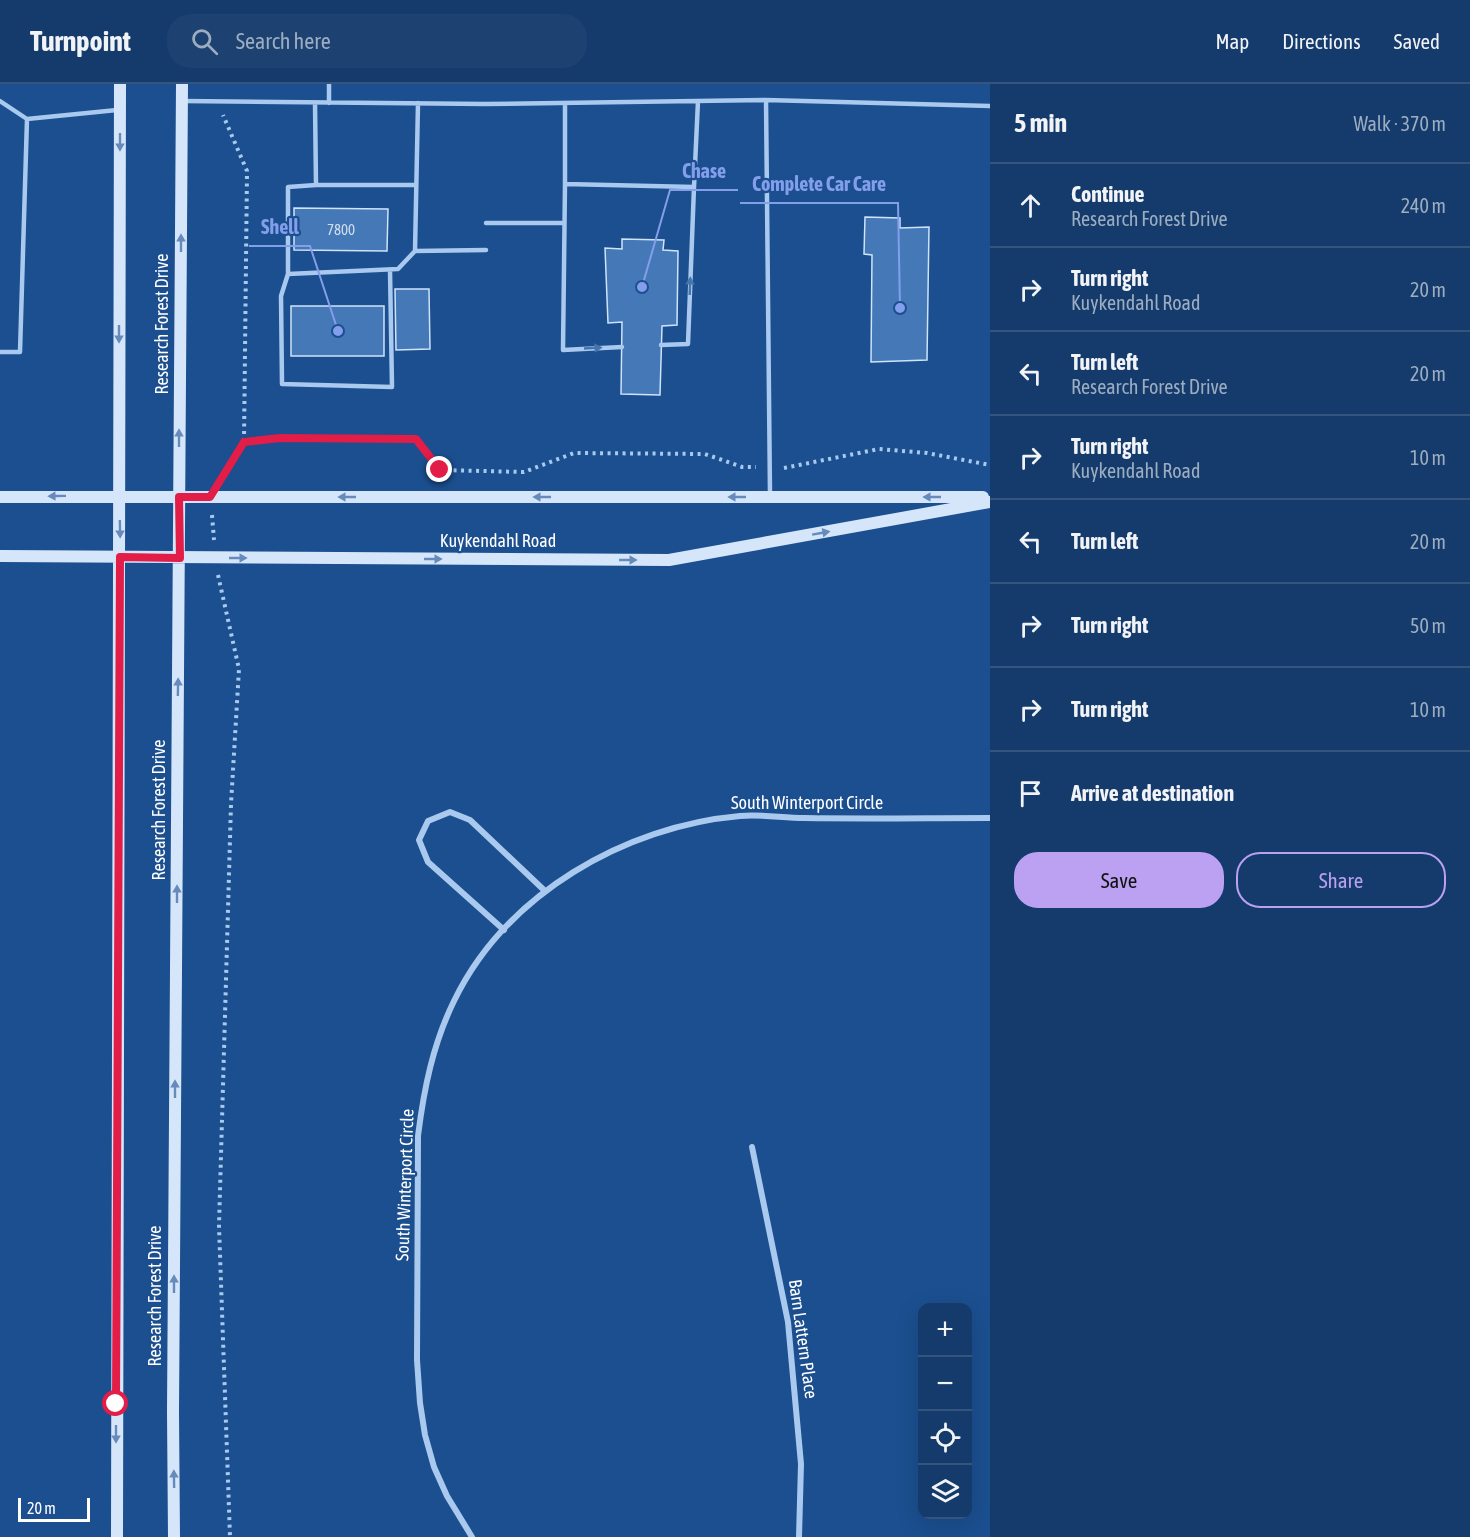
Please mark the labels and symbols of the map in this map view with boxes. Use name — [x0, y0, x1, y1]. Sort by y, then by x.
one-way arrow — [115, 133, 125, 152]
callout: Chase — [670, 152, 738, 190]
text: Chase — [682, 159, 726, 182]
callout: Complete Car Care — [740, 165, 898, 203]
text: Complete Car Care — [752, 172, 886, 195]
callout: Shell — [249, 208, 310, 246]
text: Shell — [261, 215, 300, 238]
house number: 7800 — [327, 221, 355, 238]
one-way arrow — [176, 234, 186, 253]
street label: Research Forest Drive — [151, 253, 172, 395]
one-way arrow — [686, 276, 695, 295]
one-way arrow — [114, 325, 124, 344]
one-way arrow — [583, 344, 602, 353]
one-way arrow — [174, 429, 184, 448]
route end — [426, 456, 452, 482]
one-way arrow — [48, 491, 67, 501]
one-way arrow — [337, 492, 356, 502]
one-way arrow — [532, 492, 551, 502]
one-way arrow — [727, 492, 746, 502]
one-way arrow — [922, 492, 941, 502]
one-way arrow — [115, 520, 125, 539]
one-way arrow — [811, 528, 830, 537]
street label: Kuykendahl Road — [440, 530, 556, 551]
one-way arrow — [229, 553, 248, 563]
one-way arrow — [424, 554, 443, 564]
one-way arrow — [619, 555, 638, 565]
one-way arrow — [173, 677, 183, 696]
street label: Research Forest Drive — [148, 739, 169, 881]
street label: South Winterport Circle — [731, 792, 883, 813]
one-way arrow — [172, 884, 182, 903]
one-way arrow — [170, 1079, 180, 1098]
street label: South Winterport Circle — [391, 1109, 418, 1261]
street label: Research Forest Drive — [144, 1225, 165, 1367]
one-way arrow — [169, 1274, 178, 1293]
street label: Barn Lattern Place — [785, 1278, 822, 1400]
route start — [102, 1390, 128, 1416]
one-way arrow — [111, 1425, 121, 1444]
one-way arrow — [169, 1469, 178, 1488]
scale bar — [18, 1495, 90, 1522]

